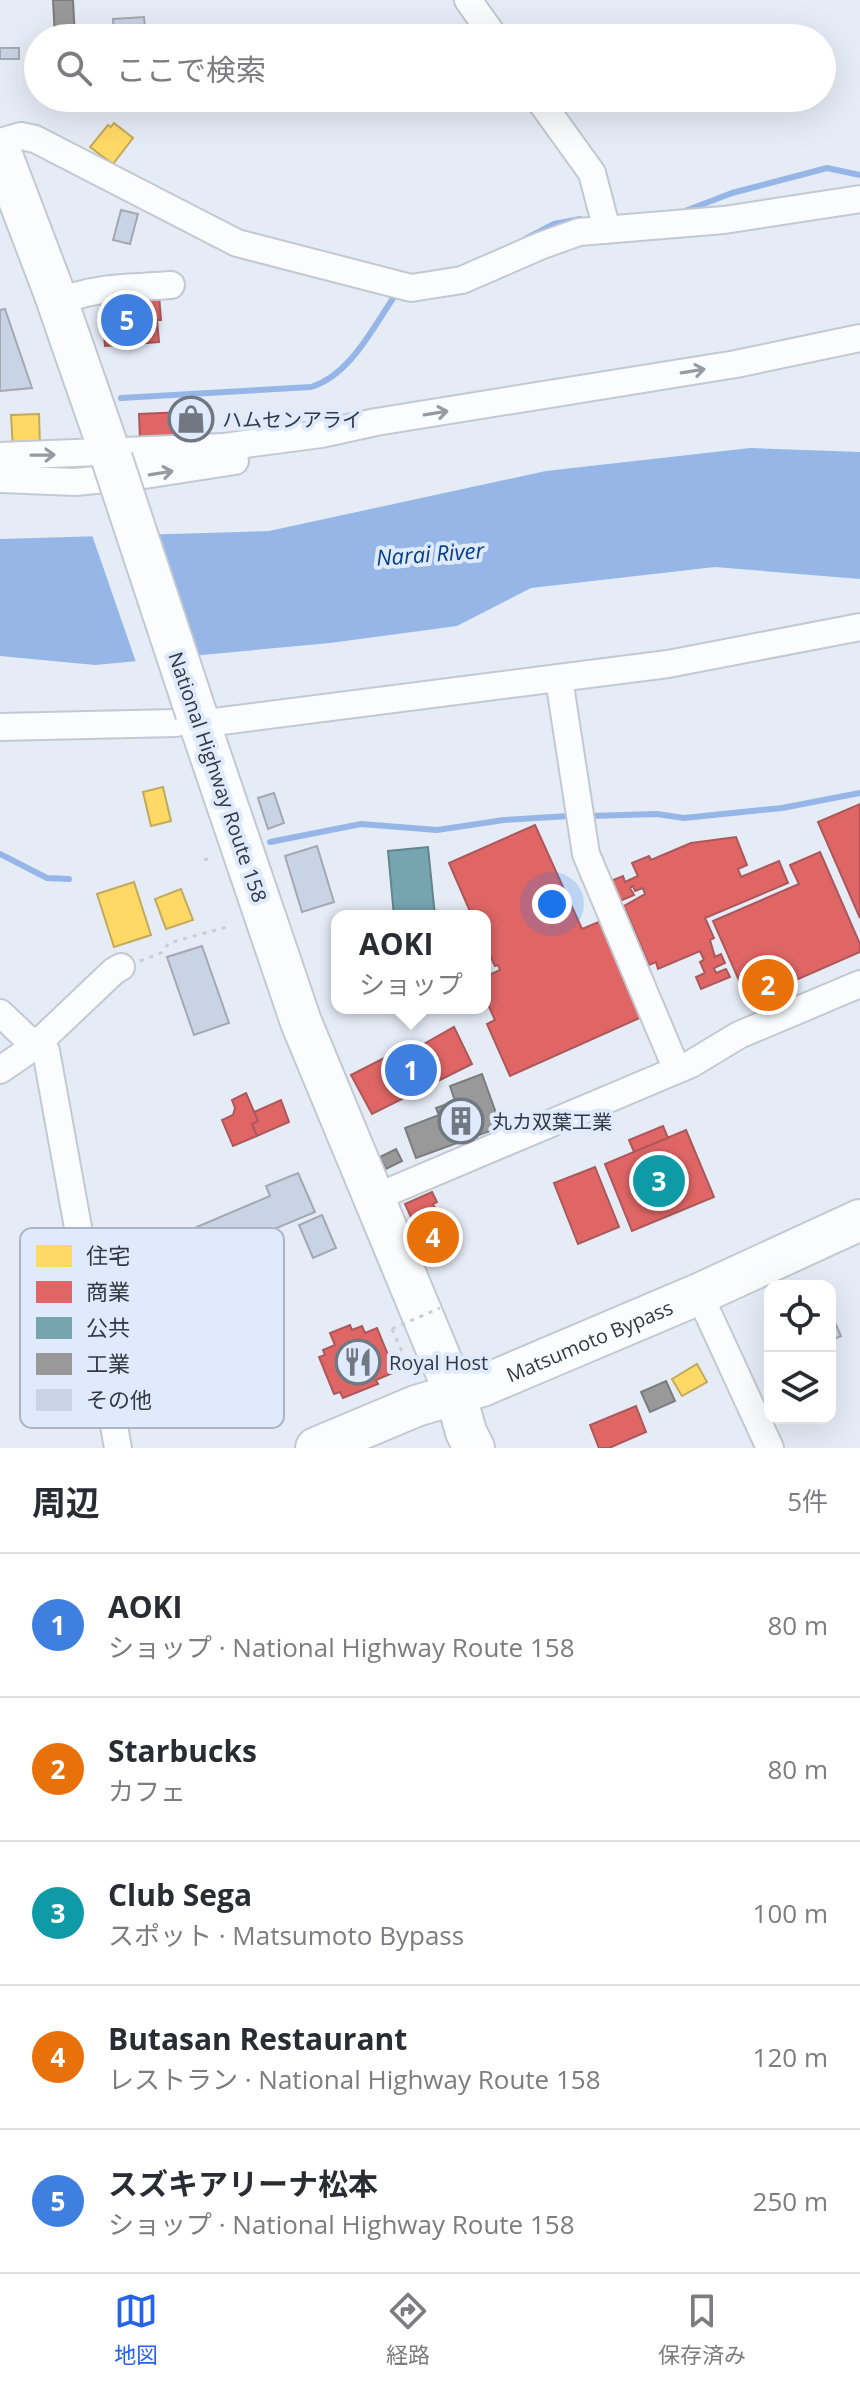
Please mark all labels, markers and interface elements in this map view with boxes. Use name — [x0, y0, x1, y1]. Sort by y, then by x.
search box — [24, 24, 836, 112]
icon: search — [52, 46, 96, 90]
text: ここで検索 — [116, 49, 266, 90]
pin: 5 — [101, 290, 153, 350]
one-way arrow — [680, 363, 705, 378]
shop icon: ハムセンアライ — [167, 395, 215, 443]
one-way arrow — [423, 405, 448, 420]
place label: ハムセンアライ — [222, 406, 362, 433]
one-way arrow — [29, 447, 56, 463]
one-way arrow — [148, 464, 174, 479]
water label: Narai River — [375, 534, 486, 572]
street label: National Highway Route 158 — [162, 648, 274, 906]
your location — [532, 884, 572, 924]
popup — [331, 910, 491, 1014]
text: AOKI — [359, 923, 433, 964]
pin: 2 — [742, 955, 794, 1015]
text: ショップ — [359, 966, 463, 1002]
pin: 1 — [385, 1040, 437, 1100]
building icon: 丸カ双葉工業 — [437, 1097, 485, 1145]
place label: 丸カ双葉工業 — [492, 1108, 612, 1135]
pin: 3 — [633, 1151, 685, 1211]
pin: 4 — [407, 1207, 459, 1267]
legend — [20, 1228, 284, 1428]
text: 住宅 — [86, 1240, 130, 1270]
text: 商業 — [86, 1276, 130, 1306]
map controls — [764, 1280, 836, 1424]
button: locate — [764, 1280, 836, 1352]
street label: Matsumoto Bypass — [502, 1293, 677, 1388]
text: 公共 — [86, 1312, 130, 1342]
restaurant icon: Royal Host — [334, 1338, 382, 1386]
text: 工業 — [86, 1348, 130, 1378]
place label: Royal Host — [389, 1349, 488, 1376]
button: layers — [764, 1352, 836, 1424]
text: その他 — [86, 1384, 152, 1414]
text: 周辺 — [32, 1479, 100, 1525]
text: 5件 — [787, 1483, 828, 1519]
text: AOKI — [108, 1586, 182, 1627]
text: 1 — [51, 1607, 65, 1643]
text: 80 m — [767, 1607, 828, 1643]
text: ショップ · National Highway Route 158 — [108, 1629, 575, 1665]
text: Starbucks — [108, 1730, 257, 1771]
text: 2 — [51, 1751, 65, 1787]
text: 80 m — [767, 1751, 828, 1787]
text: カフェ — [108, 1773, 186, 1809]
text: Club Sega — [108, 1874, 252, 1915]
text: 3 — [51, 1895, 65, 1931]
text: 100 m — [753, 1895, 828, 1931]
text: スポット · Matsumoto Bypass — [108, 1917, 464, 1953]
text: Butasan Restaurant — [108, 2018, 407, 2059]
text: 4 — [51, 2039, 65, 2075]
text: 120 m — [753, 2039, 828, 2075]
text: レストラン · National Highway Route 158 — [108, 2061, 601, 2097]
text: スズキアリーナ松本 — [108, 2163, 378, 2204]
text: 5 — [51, 2183, 65, 2219]
text: 250 m — [753, 2183, 828, 2219]
text: ショップ · National Highway Route 158 — [108, 2206, 575, 2242]
tab: 地図 — [114, 2289, 158, 2369]
tab: 経路 — [386, 2289, 430, 2369]
tab: 保存済み — [658, 2289, 746, 2369]

